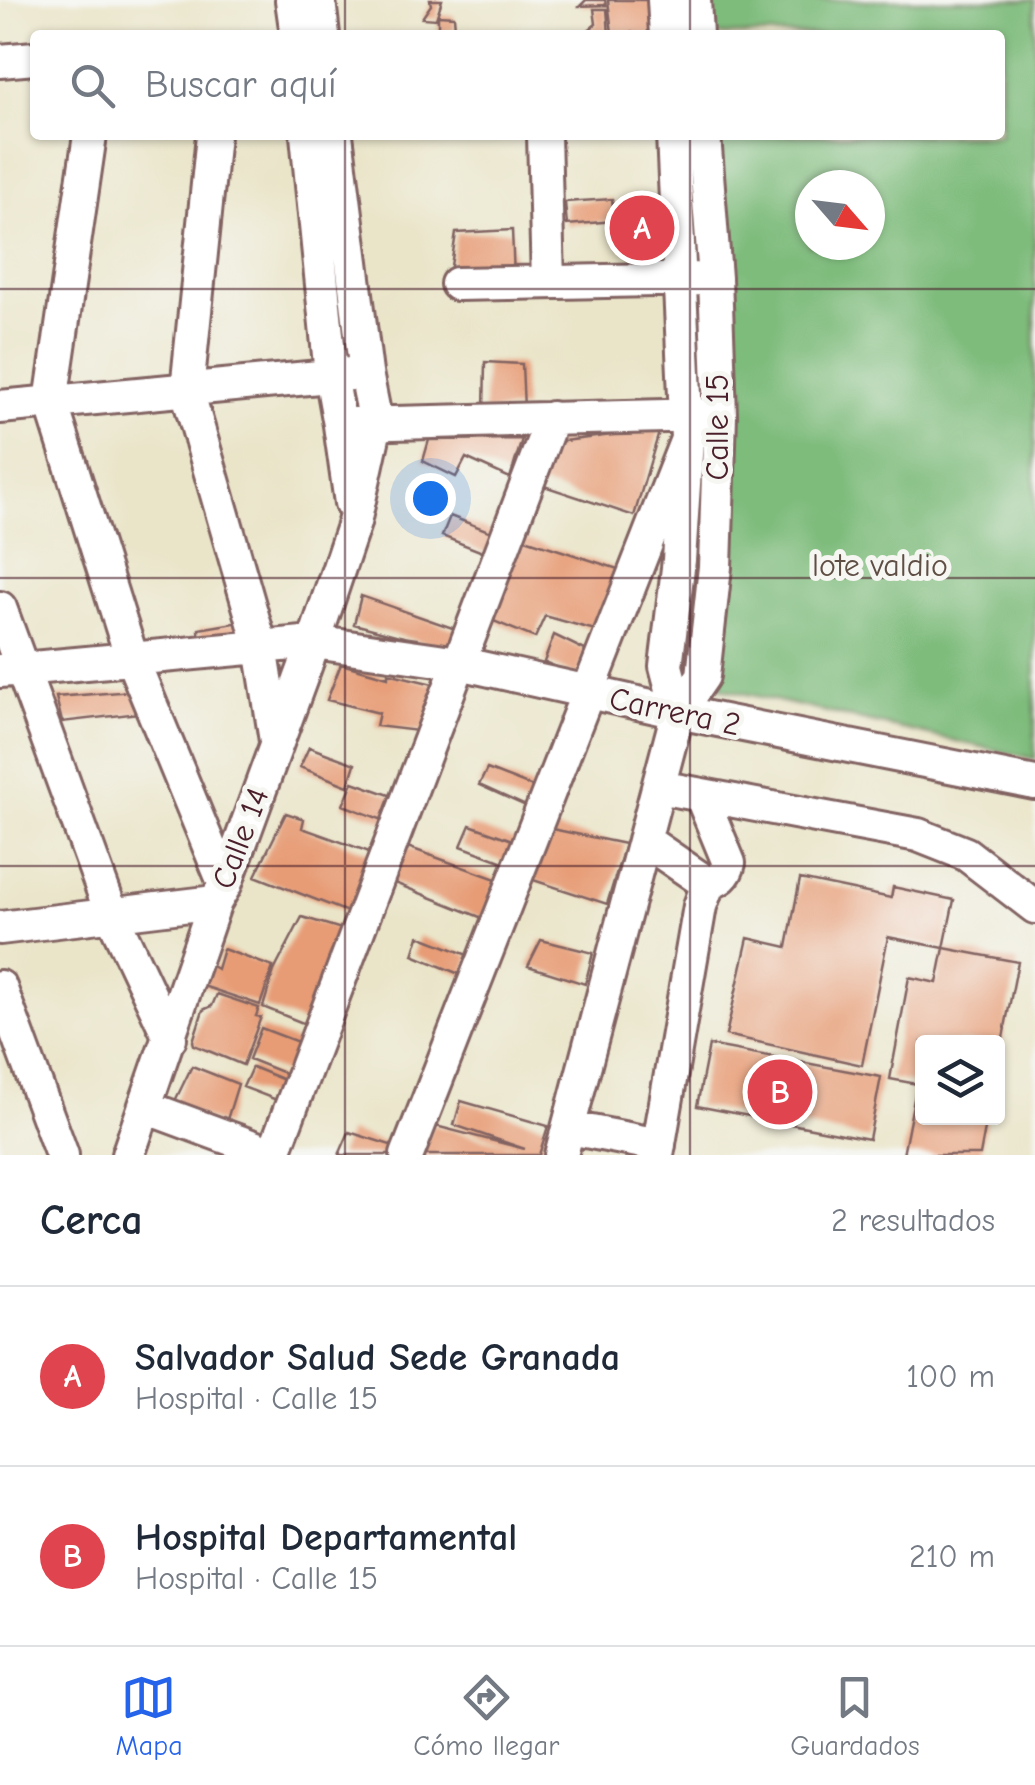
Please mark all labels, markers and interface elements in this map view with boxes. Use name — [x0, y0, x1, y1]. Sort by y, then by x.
search box — [30, 30, 1005, 140]
icon: search — [65, 58, 120, 113]
text: Buscar aquí — [145, 63, 337, 107]
north arrow — [795, 170, 885, 260]
pin: A — [610, 190, 674, 266]
street label: Calle 15 — [699, 374, 736, 480]
your location — [405, 473, 456, 524]
park label: lote valdio — [812, 547, 948, 584]
street label: Carrera 2 — [606, 680, 744, 743]
street label: Calle 14 — [204, 783, 277, 894]
map controls — [915, 1035, 1005, 1125]
button: layers — [915, 1035, 1005, 1125]
pin: B — [748, 1054, 812, 1130]
text: Cerca — [40, 1196, 143, 1245]
text: 2 resultados — [831, 1202, 995, 1239]
text: Salvador Salud Sede Granada — [135, 1336, 620, 1380]
text: A — [64, 1358, 81, 1395]
text: 100 m — [906, 1358, 995, 1395]
text: Hospital · Calle 15 — [135, 1380, 378, 1417]
text: Hospital Departamental — [135, 1516, 517, 1560]
text: B — [63, 1538, 82, 1575]
text: 210 m — [909, 1538, 995, 1575]
text: Hospital · Calle 15 — [135, 1560, 378, 1597]
tab: Mapa — [115, 1670, 183, 1762]
tab: Cómo llegar — [413, 1670, 559, 1762]
tab: Guardados — [790, 1670, 920, 1762]

